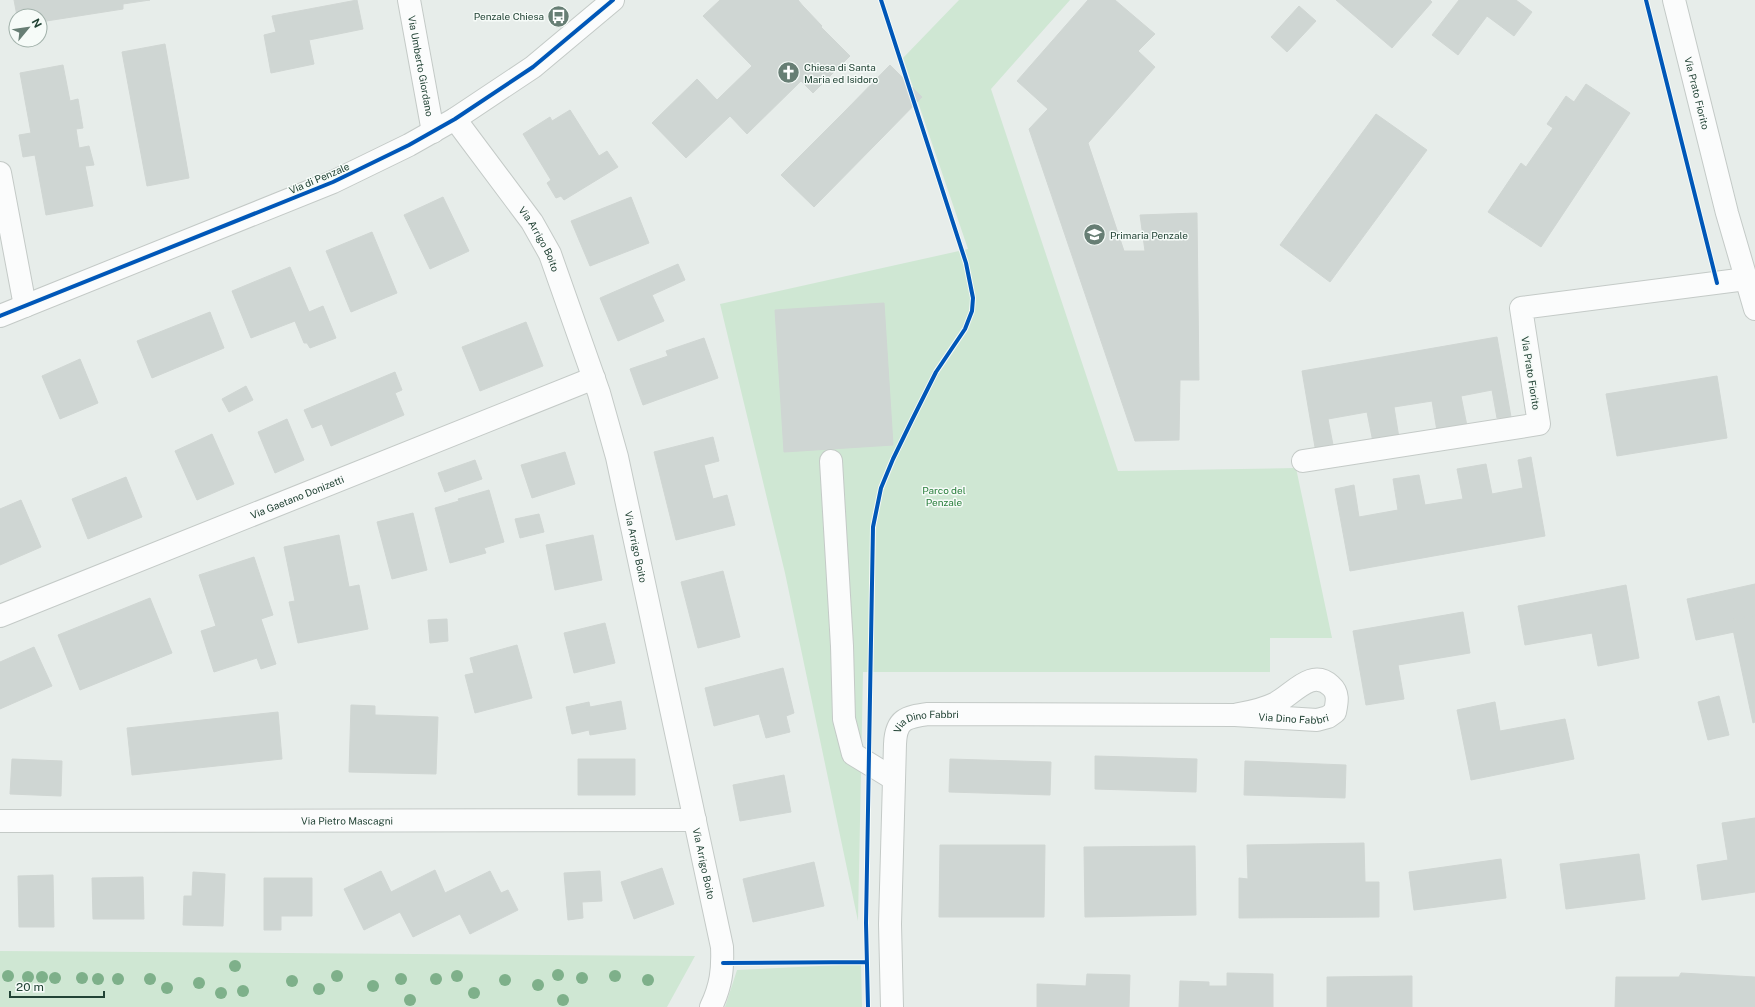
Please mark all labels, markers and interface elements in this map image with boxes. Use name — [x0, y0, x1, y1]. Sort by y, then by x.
bus stop icon: Penzale Chiesa — [546, 3, 572, 29]
north arrow — [8, 8, 48, 48]
place label: Penzale Chiesa — [474, 10, 544, 22]
street label: Via Umberto Giordano — [406, 15, 436, 118]
text: N — [29, 16, 44, 30]
street label: Via Prato Fiorito — [1682, 56, 1712, 131]
church icon: Chiesa di Santa Maria ed Isidoro — [776, 60, 802, 86]
place label: Chiesa di Santa Maria ed Isidoro — [804, 61, 878, 85]
street label: Via di Penzale — [287, 160, 351, 196]
street label: Via Arrigo Boito — [516, 204, 562, 273]
school or university icon: Primaria Penzale — [1082, 222, 1108, 248]
place label: Primaria Penzale — [1110, 229, 1188, 241]
street label: Via Prato Fiorito — [1519, 335, 1543, 411]
street label: Via Gaetano Donizetti — [249, 473, 345, 521]
park label: Parco del Penzale — [922, 484, 966, 508]
street label: Via Arrigo Boito — [623, 510, 650, 584]
street label: Via Dino Fabbri — [891, 708, 959, 734]
street label: Via Dino Fabbri — [1258, 710, 1330, 726]
street label: Via Pietro Mascagni — [301, 814, 393, 827]
street label: Via Arrigo Boito — [691, 827, 718, 901]
scale bar — [10, 973, 104, 999]
text: 20 m — [16, 980, 44, 994]

